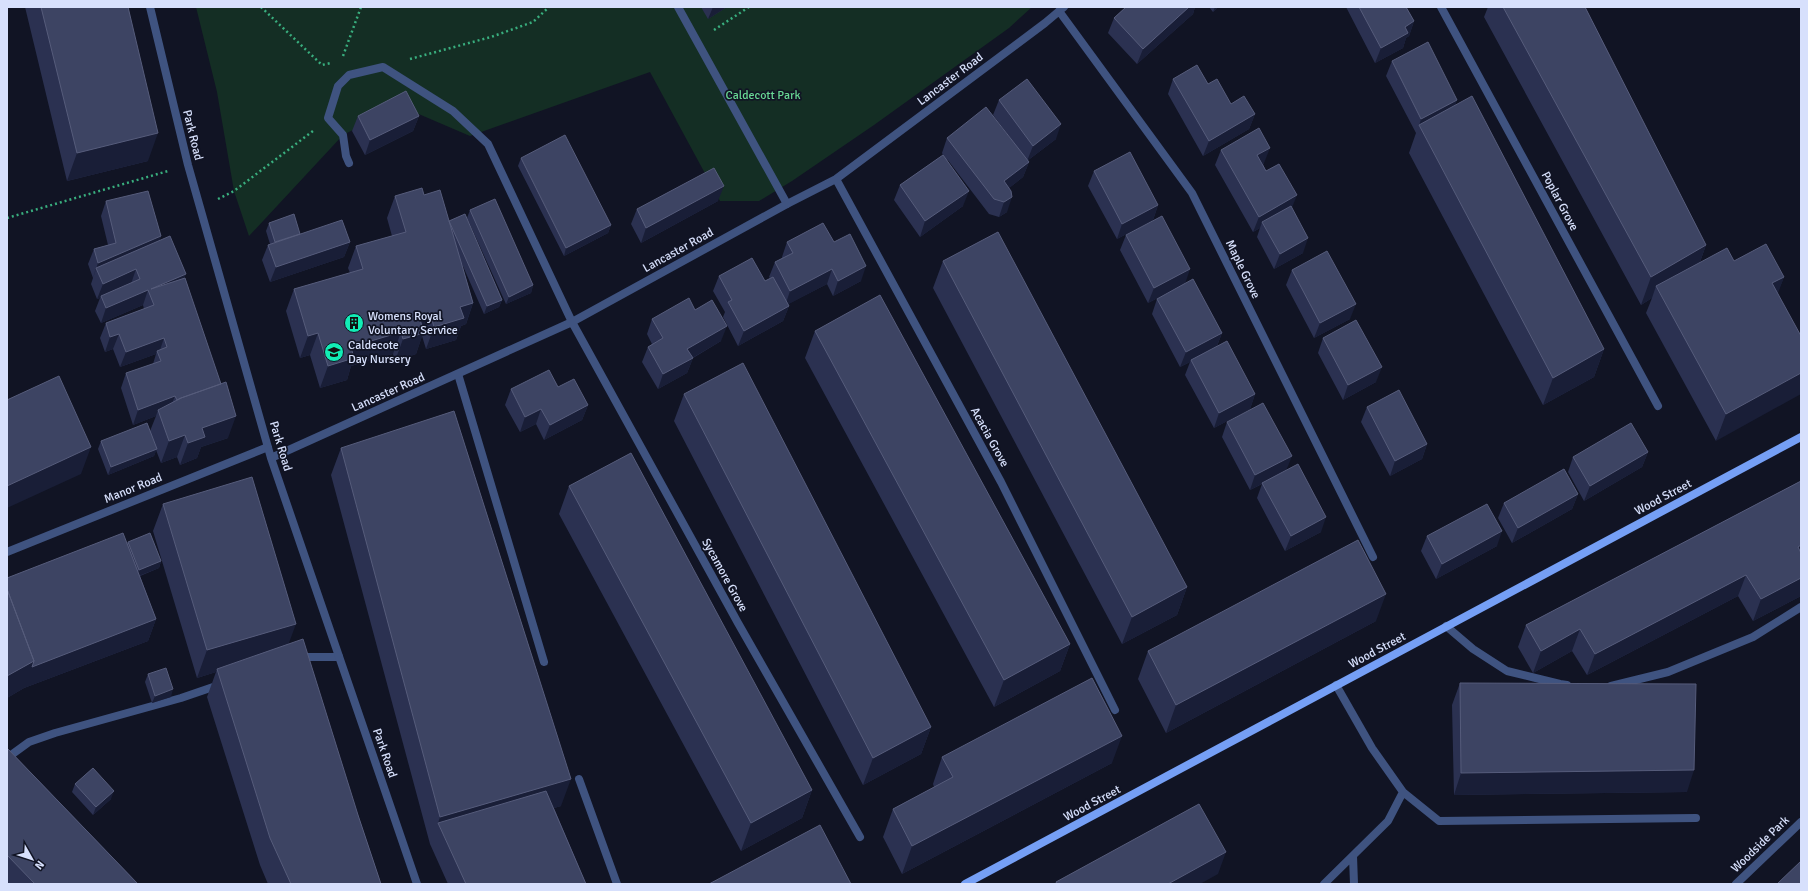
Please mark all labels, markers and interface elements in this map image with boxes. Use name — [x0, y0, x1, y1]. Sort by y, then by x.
street label: Lancaster Road — [914, 50, 986, 109]
park label: Caldecott Park — [726, 88, 800, 103]
street label: Park Road — [179, 108, 206, 162]
street label: Poplar Grove — [1538, 169, 1581, 233]
street label: Lancaster Road — [640, 225, 716, 276]
street label: Maple Grove — [1222, 237, 1263, 301]
place label: Womens Royal Voluntary Service — [368, 309, 458, 338]
building icon: Womens Royal Voluntary Service — [343, 312, 365, 334]
place label: Caldecote Day Nursery — [348, 338, 411, 367]
school or university icon: Caldecote Day Nursery — [323, 341, 345, 363]
street label: Lancaster Road — [349, 370, 427, 415]
street label: Acacia Grove — [967, 405, 1012, 470]
street label: Park Road — [266, 419, 295, 473]
street label: Manor Road — [102, 470, 164, 507]
street label: Wood Street — [1632, 476, 1694, 519]
street label: Sycamore Grove — [698, 536, 751, 615]
street label: Wood Street — [1346, 629, 1408, 672]
street label: Park Road — [369, 726, 400, 780]
street label: Wood Street — [1061, 782, 1123, 825]
street label: Woodside Park — [1728, 813, 1793, 876]
north arrow — [12, 839, 52, 879]
text: N — [32, 858, 47, 872]

